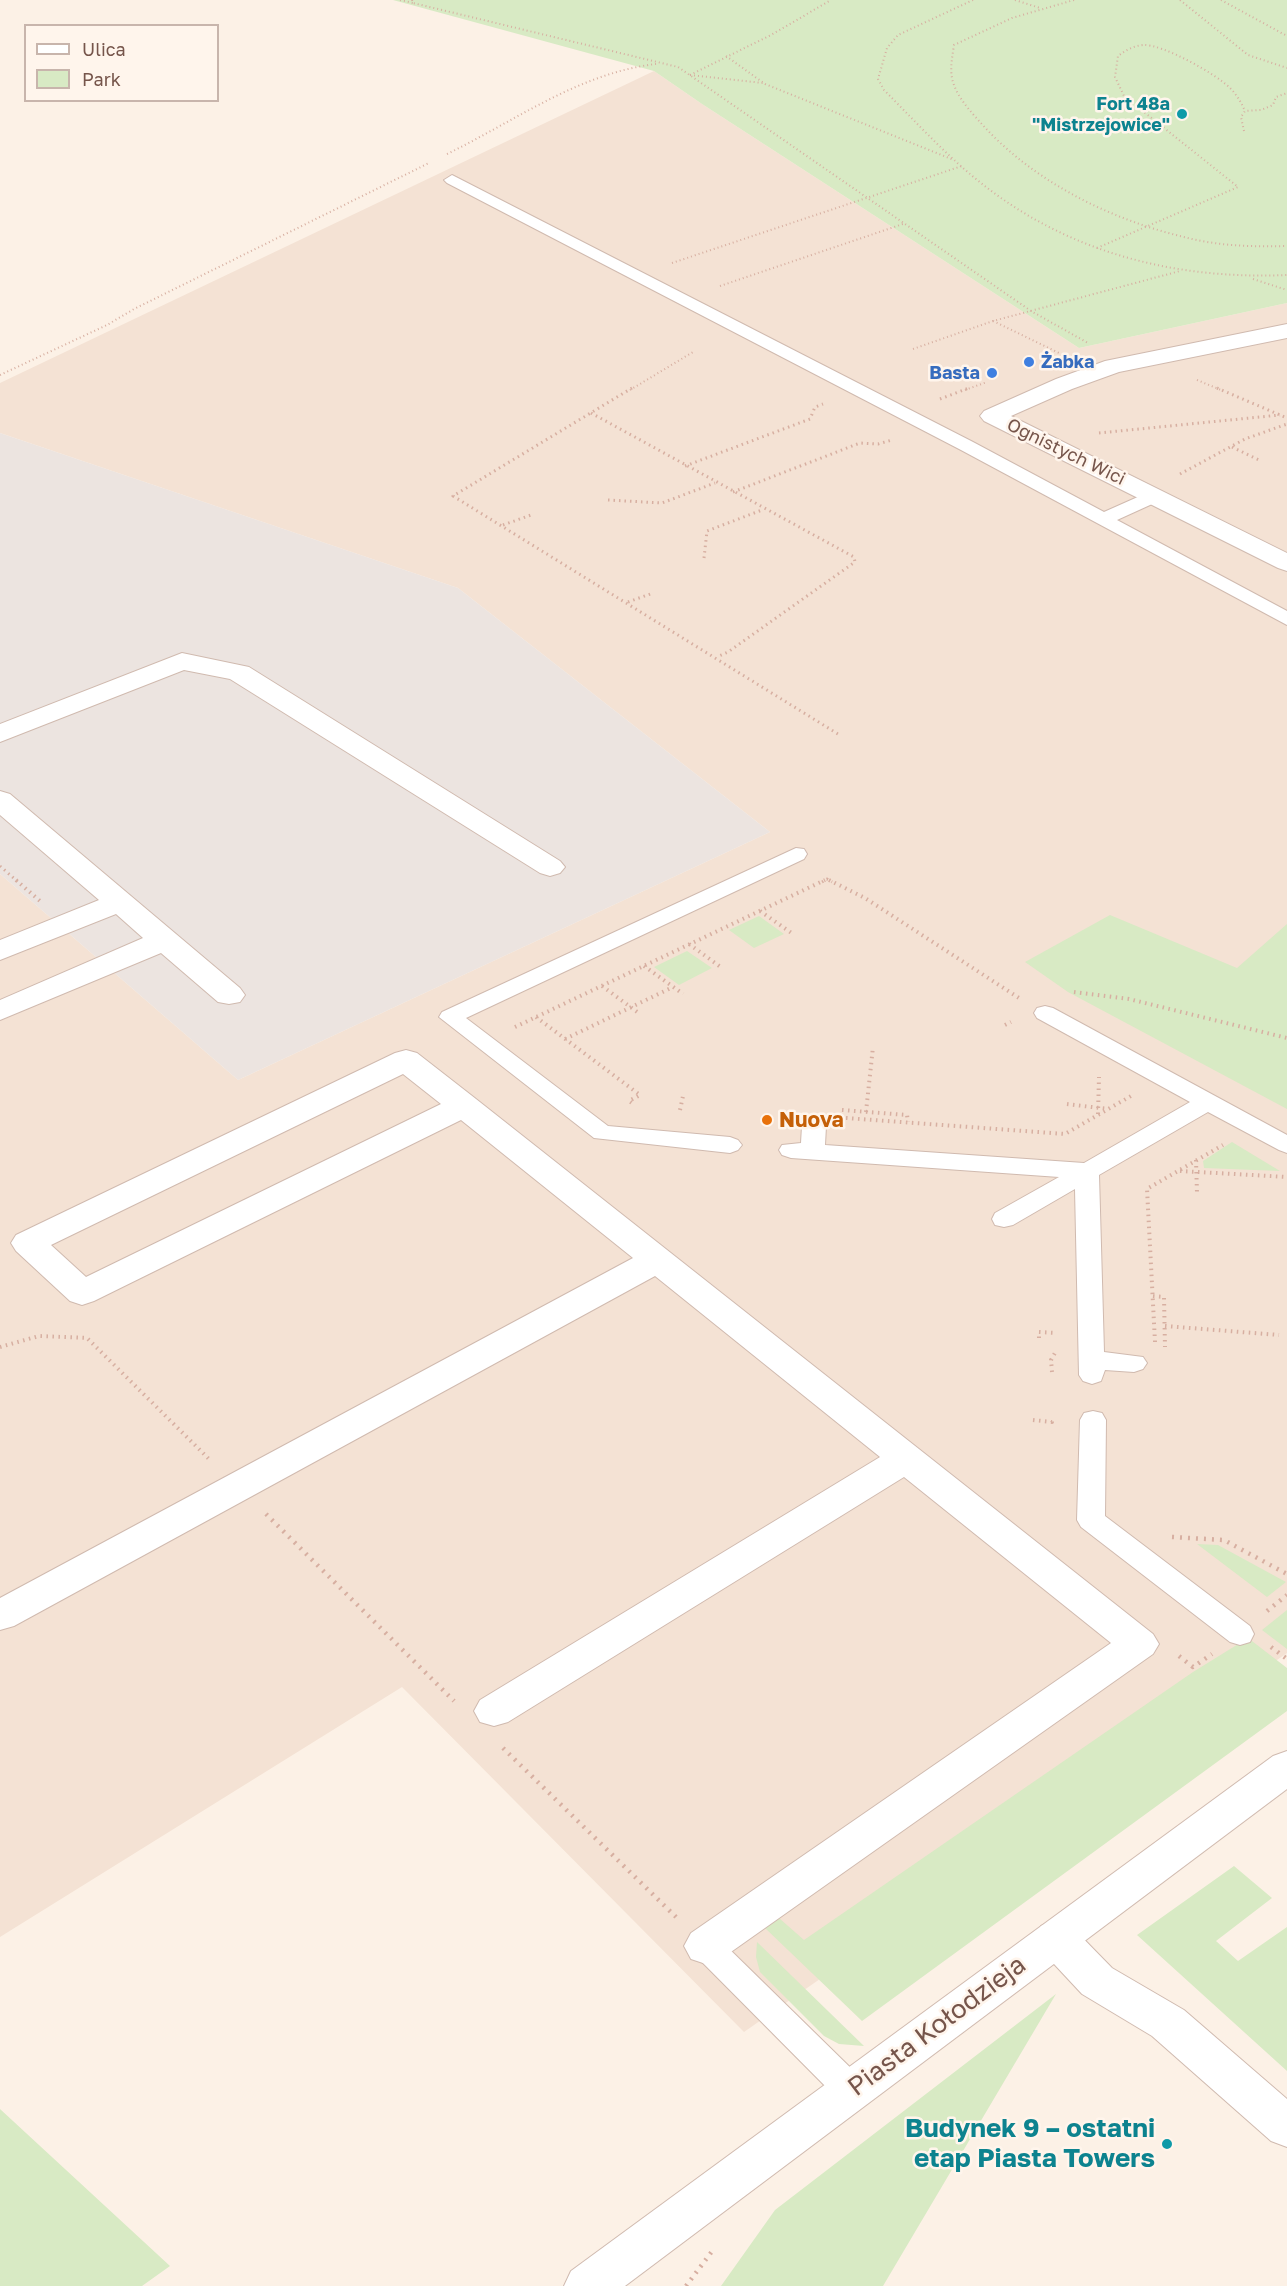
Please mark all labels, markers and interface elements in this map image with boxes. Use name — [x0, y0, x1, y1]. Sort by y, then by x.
legend — [24, 24, 219, 102]
text: Ulica — [82, 38, 126, 60]
text: Park — [82, 68, 121, 90]
place label: Fort 48a "Mistrzejowice" — [1032, 93, 1170, 136]
marker: Fort 48a "Mistrzejowice" — [1175, 107, 1189, 121]
place label: Żabka — [1041, 351, 1095, 373]
marker: Żabka — [1022, 355, 1036, 369]
place label: Basta — [929, 362, 980, 384]
marker: Basta — [985, 366, 999, 380]
street label: Ognistych Wici — [1003, 414, 1129, 490]
place label: Nuova — [779, 1107, 844, 1133]
marker: Nuova — [760, 1113, 774, 1127]
street label: Piasta Kołodzieja — [842, 1949, 1032, 2103]
place label: Budynek 9 – ostatni etap Piasta Towers — [905, 2113, 1155, 2174]
marker: Budynek 9 – ostatni etap Piasta Towers — [1160, 2137, 1174, 2151]

